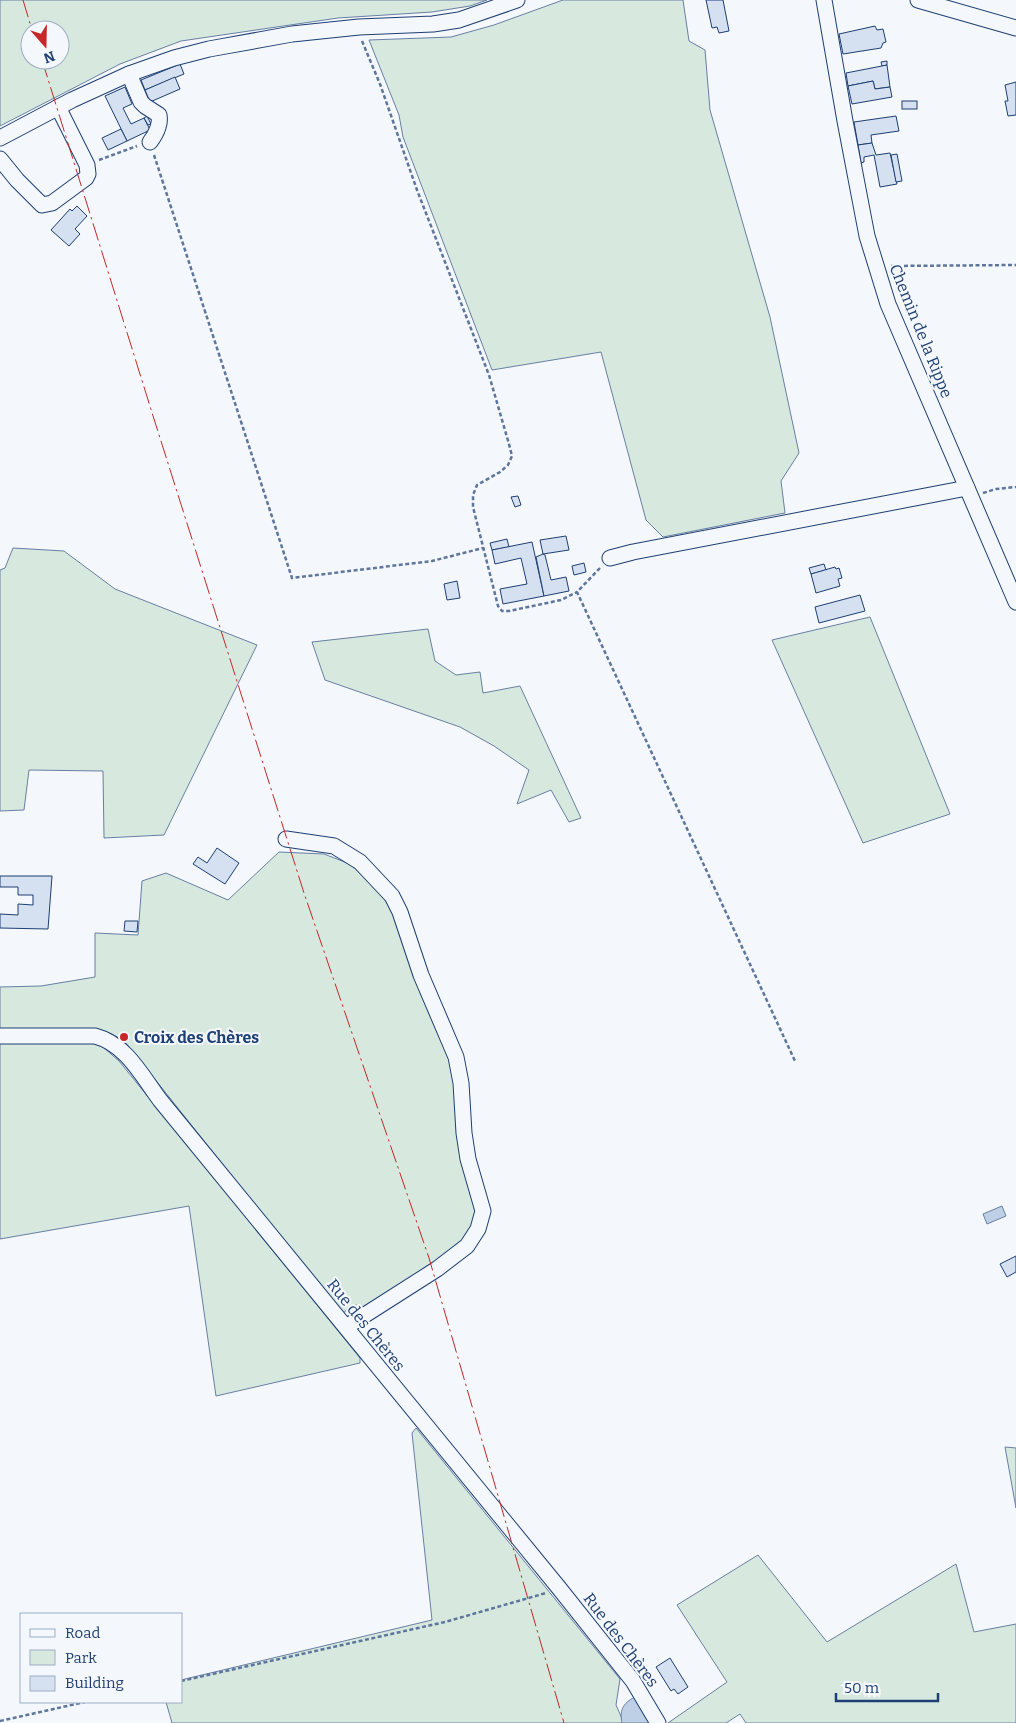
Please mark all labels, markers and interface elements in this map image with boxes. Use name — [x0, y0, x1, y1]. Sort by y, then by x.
north arrow — [20, 20, 70, 70]
text: N — [41, 47, 57, 67]
street label: Chemin de la Rippe — [885, 261, 957, 401]
place label: Croix des Chères — [134, 1028, 259, 1047]
marker: Croix des Chères — [118, 1031, 130, 1043]
street label: Rue des Chères — [323, 1275, 409, 1375]
street label: Rue des Chères — [579, 1589, 663, 1691]
legend — [20, 1613, 182, 1703]
text: Road — [65, 1624, 100, 1642]
text: Park — [65, 1649, 97, 1667]
scale bar — [836, 1670, 938, 1702]
text: Building — [65, 1674, 124, 1692]
text: 50 m — [844, 1679, 880, 1697]

